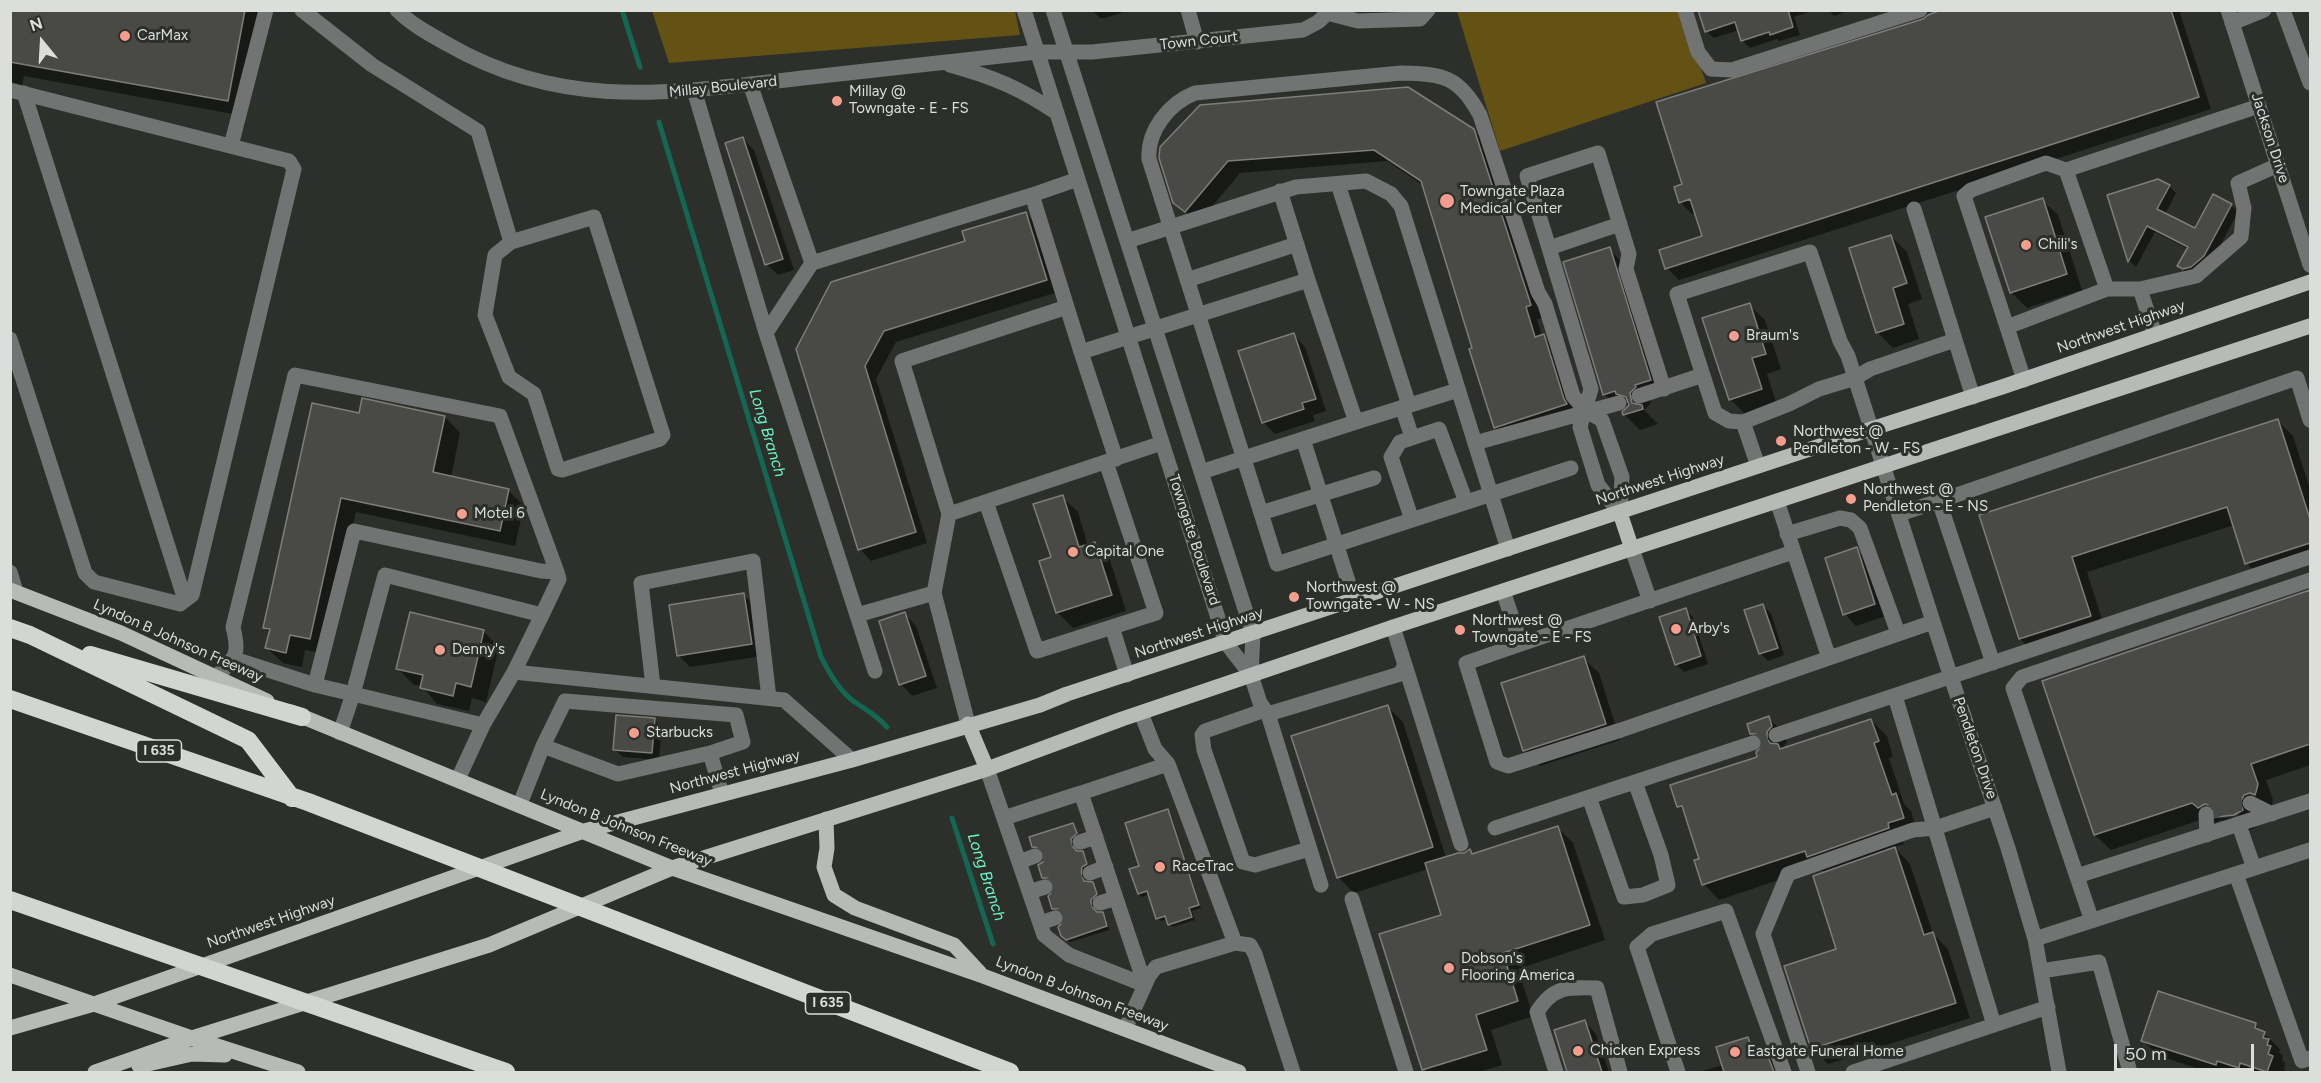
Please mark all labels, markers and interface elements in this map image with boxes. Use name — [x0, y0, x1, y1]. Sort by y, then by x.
north arrow — [12, 12, 72, 72]
text: N — [27, 13, 45, 35]
place label: CarMax — [137, 27, 188, 45]
street label: Town Court — [1159, 28, 1239, 54]
marker: CarMax — [118, 29, 132, 43]
street label: Millay Boulevard — [668, 72, 778, 102]
place label: Millay @ Towngate - E - FS — [849, 83, 969, 118]
street label: Jackson Drive — [2247, 91, 2293, 185]
marker: Millay @ Towngate - E - FS — [830, 94, 844, 108]
place label: Towngate Plaza Medical Center — [1460, 183, 1565, 218]
marker: Towngate Plaza Medical Center — [1438, 192, 1456, 210]
place label: Chili's — [2038, 236, 2077, 254]
marker: Chili's — [2019, 238, 2033, 252]
street label: Northwest Highway — [2055, 297, 2187, 357]
place label: Braum's — [1746, 327, 1799, 345]
marker: Braum's — [1727, 329, 1741, 343]
water label: Long Branch — [745, 387, 789, 479]
place label: Northwest @ Pendleton - W - FS — [1793, 423, 1920, 458]
marker: Northwest @ Pendleton - W - FS — [1774, 434, 1788, 448]
street label: Northwest Highway — [1593, 451, 1727, 509]
street label: Towngate Boulevard — [1164, 472, 1224, 608]
place label: Northwest @ Pendleton - E - NS — [1863, 481, 1988, 516]
marker: Northwest @ Pendleton - E - NS — [1844, 492, 1858, 506]
place label: Motel 6 — [474, 505, 525, 523]
marker: Motel 6 — [455, 507, 469, 521]
place label: Capital One — [1085, 543, 1164, 561]
marker: Capital One — [1066, 545, 1080, 559]
place label: Northwest @ Towngate - W - NS — [1306, 579, 1435, 614]
marker: Northwest @ Towngate - W - NS — [1287, 590, 1301, 604]
street label: Lyndon B Johnson Freeway — [90, 595, 266, 687]
street label: Northwest Highway — [1132, 604, 1266, 662]
place label: Northwest @ Towngate - E - FS — [1472, 612, 1592, 647]
place label: Arby's — [1688, 620, 1730, 638]
marker: Arby's — [1669, 622, 1683, 636]
marker: Northwest @ Towngate - E - FS — [1453, 623, 1467, 637]
place label: Denny's — [452, 641, 505, 659]
marker: Denny's — [433, 643, 447, 657]
street label: Pendleton Drive — [1949, 695, 2001, 801]
place label: Starbucks — [646, 724, 713, 742]
marker: Starbucks — [627, 726, 641, 740]
road number: I 635 — [136, 740, 182, 762]
street label: Northwest Highway — [668, 746, 802, 798]
street label: Lyndon B Johnson Freeway — [538, 785, 714, 871]
water label: Long Branch — [963, 831, 1009, 923]
place label: RaceTrac — [1172, 858, 1234, 876]
marker: RaceTrac — [1153, 860, 1167, 874]
street label: Northwest Highway — [205, 892, 337, 952]
place label: Dobson's Flooring America — [1461, 950, 1575, 985]
street label: Lyndon B Johnson Freeway — [993, 953, 1171, 1035]
marker: Dobson's Flooring America — [1442, 961, 1456, 975]
road number: I 635 — [806, 992, 850, 1014]
scale bar — [2117, 1032, 2256, 1070]
place label: Chicken Express — [1590, 1042, 1700, 1060]
place label: Eastgate Funeral Home — [1747, 1043, 1904, 1061]
text: 50 m — [2125, 1043, 2167, 1065]
marker: Chicken Express — [1571, 1044, 1585, 1058]
marker: Eastgate Funeral Home — [1728, 1045, 1742, 1059]

